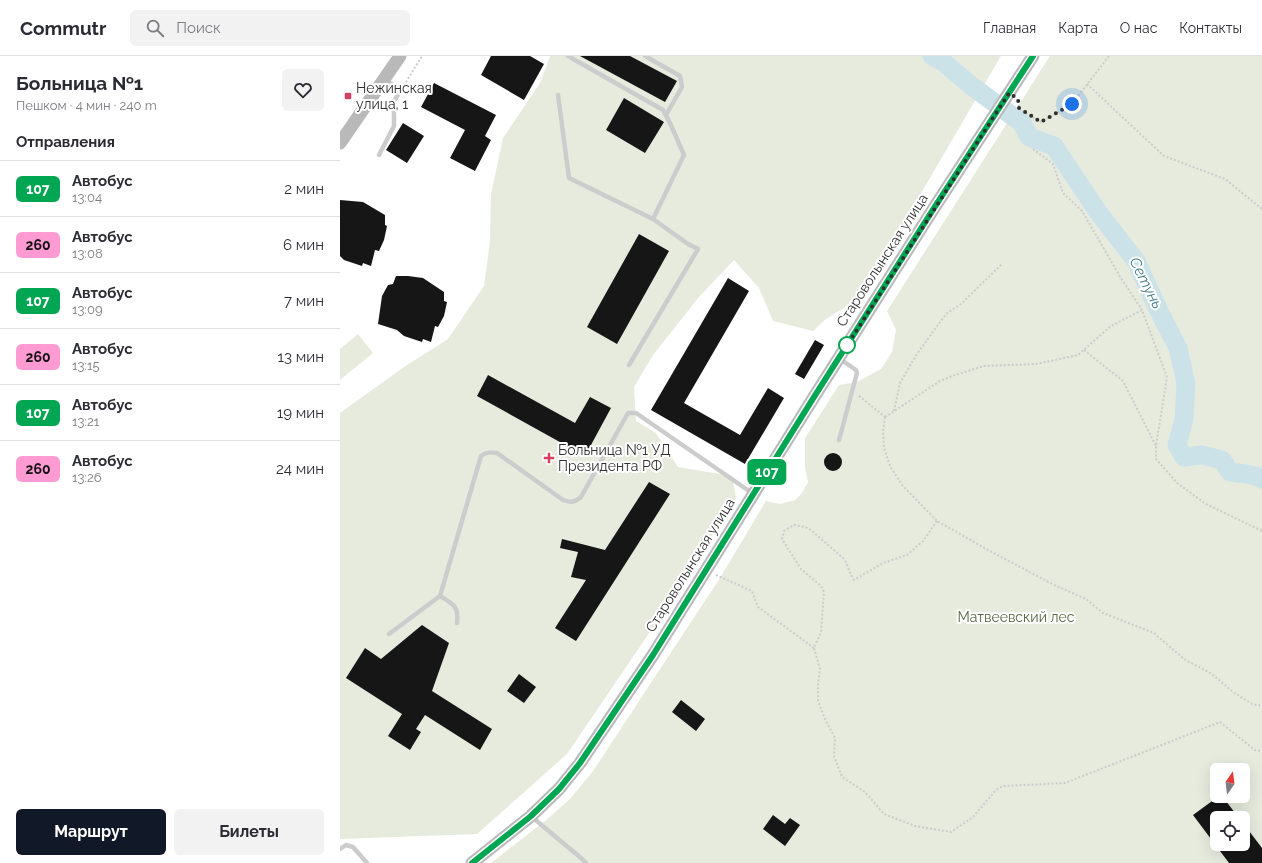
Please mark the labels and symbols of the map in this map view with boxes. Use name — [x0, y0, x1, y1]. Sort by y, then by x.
place label: Нежинская улица, 1 — [356, 80, 432, 112]
marker: Нежинская улица, 1 — [343, 91, 353, 101]
your location — [1062, 94, 1082, 114]
street label: Староволынская улица — [833, 191, 931, 329]
water label: Сетунь — [1125, 254, 1167, 312]
unlabelled marker — [838, 336, 856, 354]
place label: Больница №1 УД Президента РФ — [558, 442, 671, 474]
marker: Больница №1 УД Президента РФ — [543, 452, 555, 464]
line badge: 107 — [744, 459, 790, 485]
street label: Староволынская улица — [642, 495, 738, 635]
park label: Матвеевский лес — [958, 609, 1075, 625]
north arrow — [1210, 763, 1250, 803]

